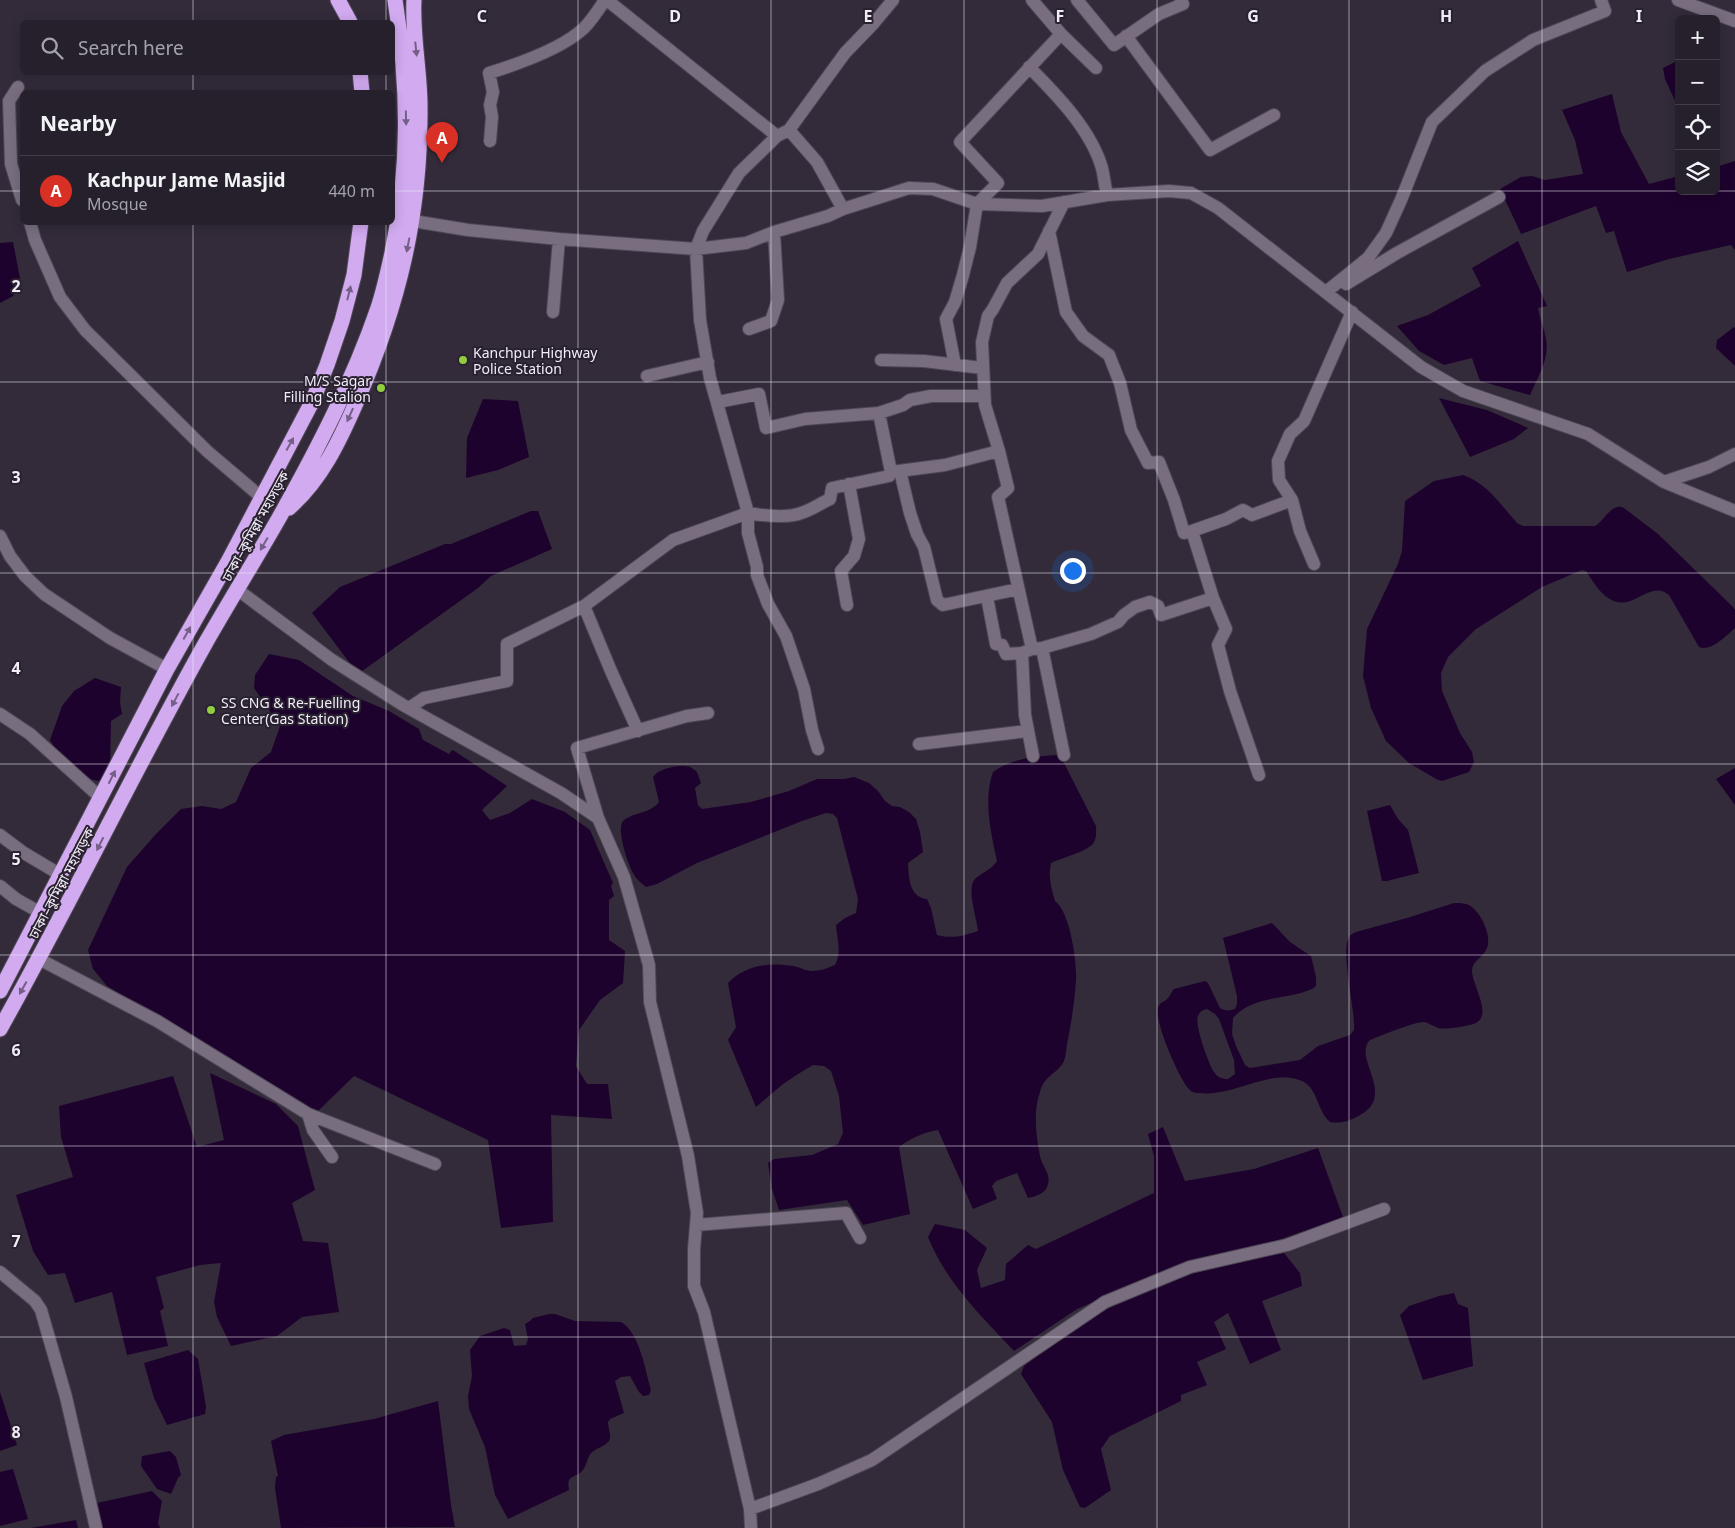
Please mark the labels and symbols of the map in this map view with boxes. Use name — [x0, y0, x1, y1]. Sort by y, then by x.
text: C — [477, 5, 487, 27]
text: D — [669, 5, 681, 27]
text: E — [864, 5, 873, 27]
text: F — [1056, 5, 1064, 27]
text: G — [1247, 5, 1259, 27]
text: H — [1440, 5, 1452, 27]
text: I — [1636, 5, 1642, 27]
one-way arrow — [412, 41, 420, 57]
one-way arrow — [403, 110, 411, 126]
pin: A — [426, 122, 458, 163]
one-way arrow — [404, 238, 412, 254]
text: 2 — [11, 275, 21, 297]
one-way arrow — [345, 286, 353, 301]
place label: Kanchpur Highway Police Station — [473, 343, 598, 378]
marker: Kanchpur Highway Police Station — [457, 354, 469, 366]
place label: M/S Sagar Filling Stalion — [283, 371, 371, 406]
marker: M/S Sagar Filling Stalion — [375, 382, 387, 394]
one-way arrow — [346, 408, 354, 422]
one-way arrow — [286, 437, 294, 452]
text: 3 — [11, 466, 21, 488]
street label: ঢাকা–কুমিল্লা মহাসড়ক — [216, 467, 294, 585]
one-way arrow — [260, 537, 269, 551]
your location — [1060, 558, 1086, 584]
one-way arrow — [183, 626, 191, 640]
text: 4 — [11, 657, 21, 679]
one-way arrow — [171, 693, 179, 708]
place label: SS CNG & Re-Fuelling Center(Gas Station) — [221, 693, 360, 728]
marker: SS CNG & Re-Fuelling Center(Gas Station) — [205, 704, 217, 716]
one-way arrow — [108, 770, 116, 784]
street label: ঢাকা–কুমিল্লা মহাসড়ক — [23, 823, 99, 943]
one-way arrow — [96, 837, 104, 851]
text: 5 — [11, 848, 21, 870]
one-way arrow — [19, 981, 28, 994]
text: 6 — [11, 1039, 21, 1061]
text: 7 — [11, 1230, 21, 1252]
text: 8 — [11, 1421, 21, 1443]

